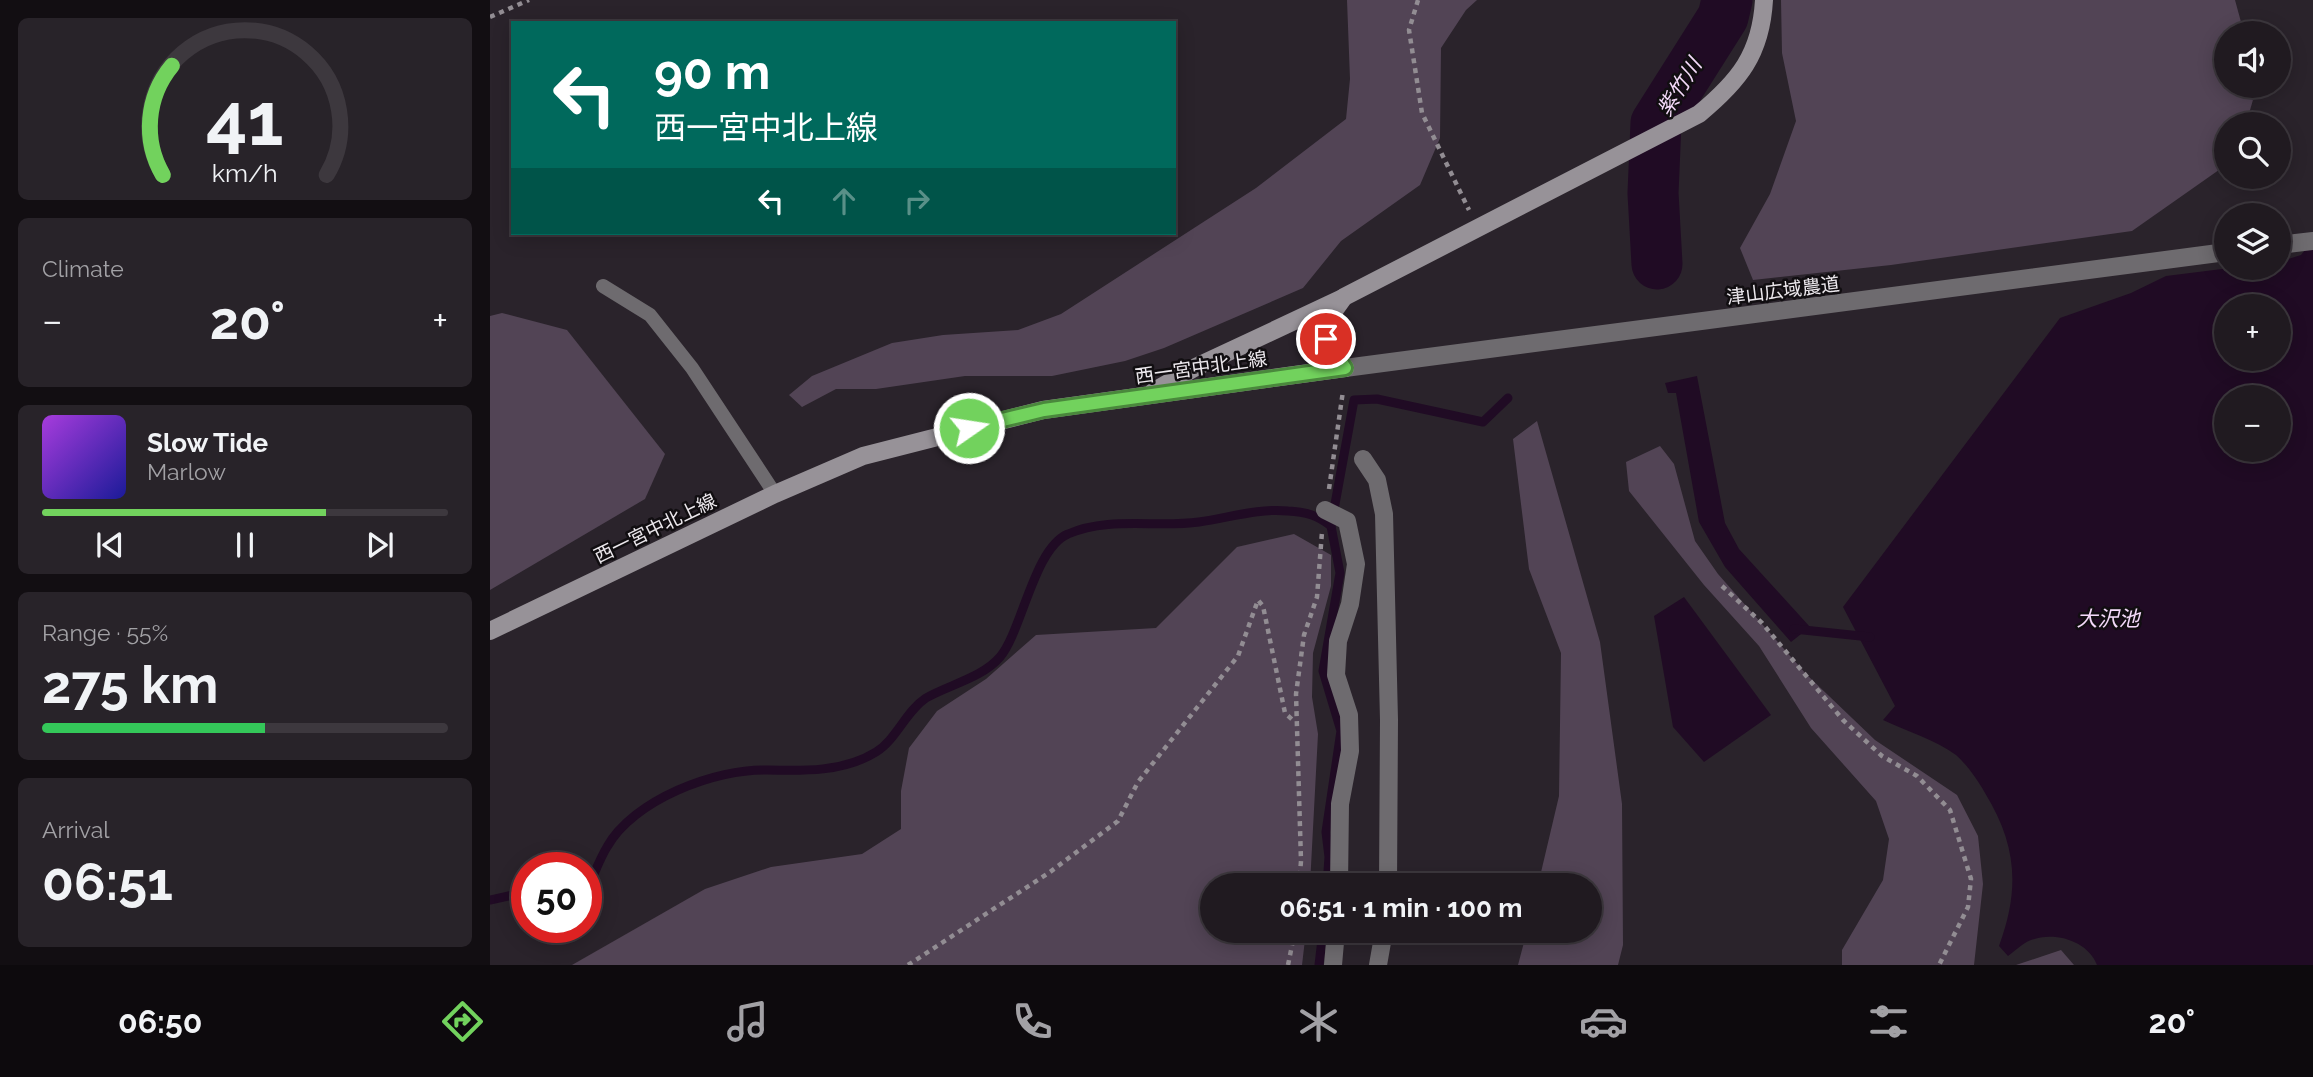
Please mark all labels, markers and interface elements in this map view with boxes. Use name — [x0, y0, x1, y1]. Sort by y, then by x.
map controls — [2214, 21, 2291, 462]
button: sound — [2214, 21, 2291, 98]
text: 90 m — [654, 43, 770, 100]
icon: left — [539, 49, 630, 140]
water label: 紫竹川 — [1652, 52, 1707, 120]
text: 41 — [206, 77, 284, 162]
text: 西一宮中北上線 — [654, 109, 878, 146]
button: search — [2214, 112, 2291, 189]
text: km/h — [212, 158, 278, 188]
icon: left — [752, 182, 790, 220]
icon: ahead — [825, 182, 863, 220]
icon: right — [898, 182, 936, 220]
button: layers — [2214, 203, 2291, 280]
text: Climate — [42, 255, 124, 282]
street label: 津山広域農道 — [1725, 272, 1841, 308]
text: 20° — [210, 290, 285, 351]
button: + — [2214, 294, 2291, 371]
text: − — [42, 298, 62, 343]
text: + — [432, 298, 448, 343]
pin — [1296, 309, 1356, 369]
icon: arrive — [1307, 320, 1345, 358]
street label: 西一宮中北上線 — [1134, 347, 1268, 387]
button: − — [2214, 385, 2291, 462]
position arrow — [932, 391, 1006, 465]
text: Slow Tide — [147, 428, 268, 458]
text: Marlow — [147, 458, 226, 485]
street label: 西一宮中北上線 — [590, 489, 720, 567]
icon: previous — [91, 526, 129, 564]
icon: pause — [226, 526, 264, 564]
icon: next — [361, 526, 399, 564]
water label: 大沢池 — [2077, 606, 2141, 631]
text: Range · 55% — [42, 619, 168, 646]
text: 275 km — [42, 654, 219, 715]
text: Arrival — [42, 816, 109, 843]
text: 06:51 — [42, 851, 173, 912]
speed limit sign: 50 — [511, 852, 602, 943]
text: 06:51 · 1 min · 100 m — [1280, 893, 1522, 923]
icon: directions — [438, 997, 487, 1046]
icon: music — [723, 997, 772, 1046]
icon: phone — [1008, 997, 1057, 1046]
icon: climate — [1294, 997, 1343, 1046]
icon: car — [1579, 997, 1628, 1046]
icon: filters — [1864, 997, 1913, 1046]
text: 06:50 — [118, 1003, 202, 1040]
text: 20° — [2149, 1003, 2195, 1040]

